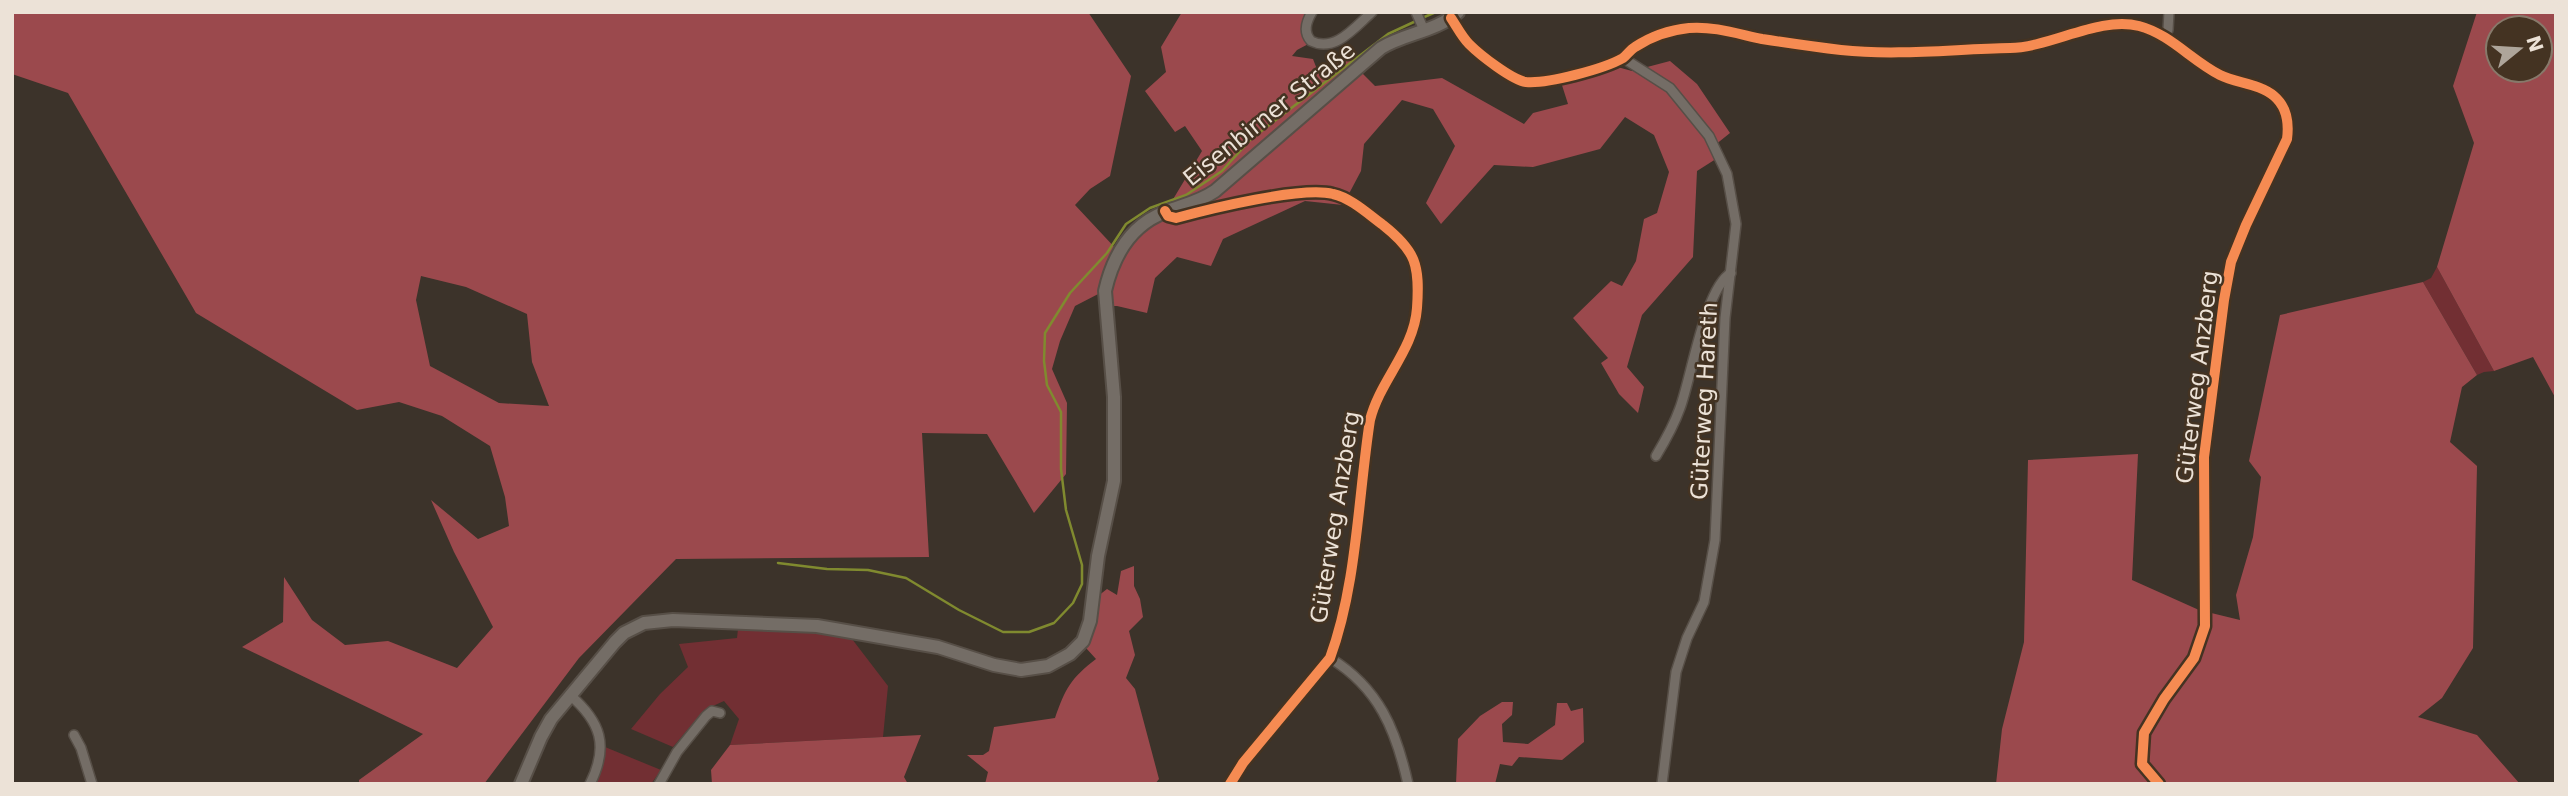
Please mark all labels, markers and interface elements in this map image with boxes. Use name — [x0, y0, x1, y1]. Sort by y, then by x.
north arrow — [2484, 14, 2554, 84]
text: N — [2522, 33, 2548, 55]
street label: Eisenbirner Straße — [1178, 37, 1360, 191]
street label: Güterweg Anzberg — [2171, 269, 2223, 485]
street label: Güterweg Hareth — [1686, 301, 1722, 501]
street label: Güterweg Anzberg — [1305, 409, 1365, 625]

